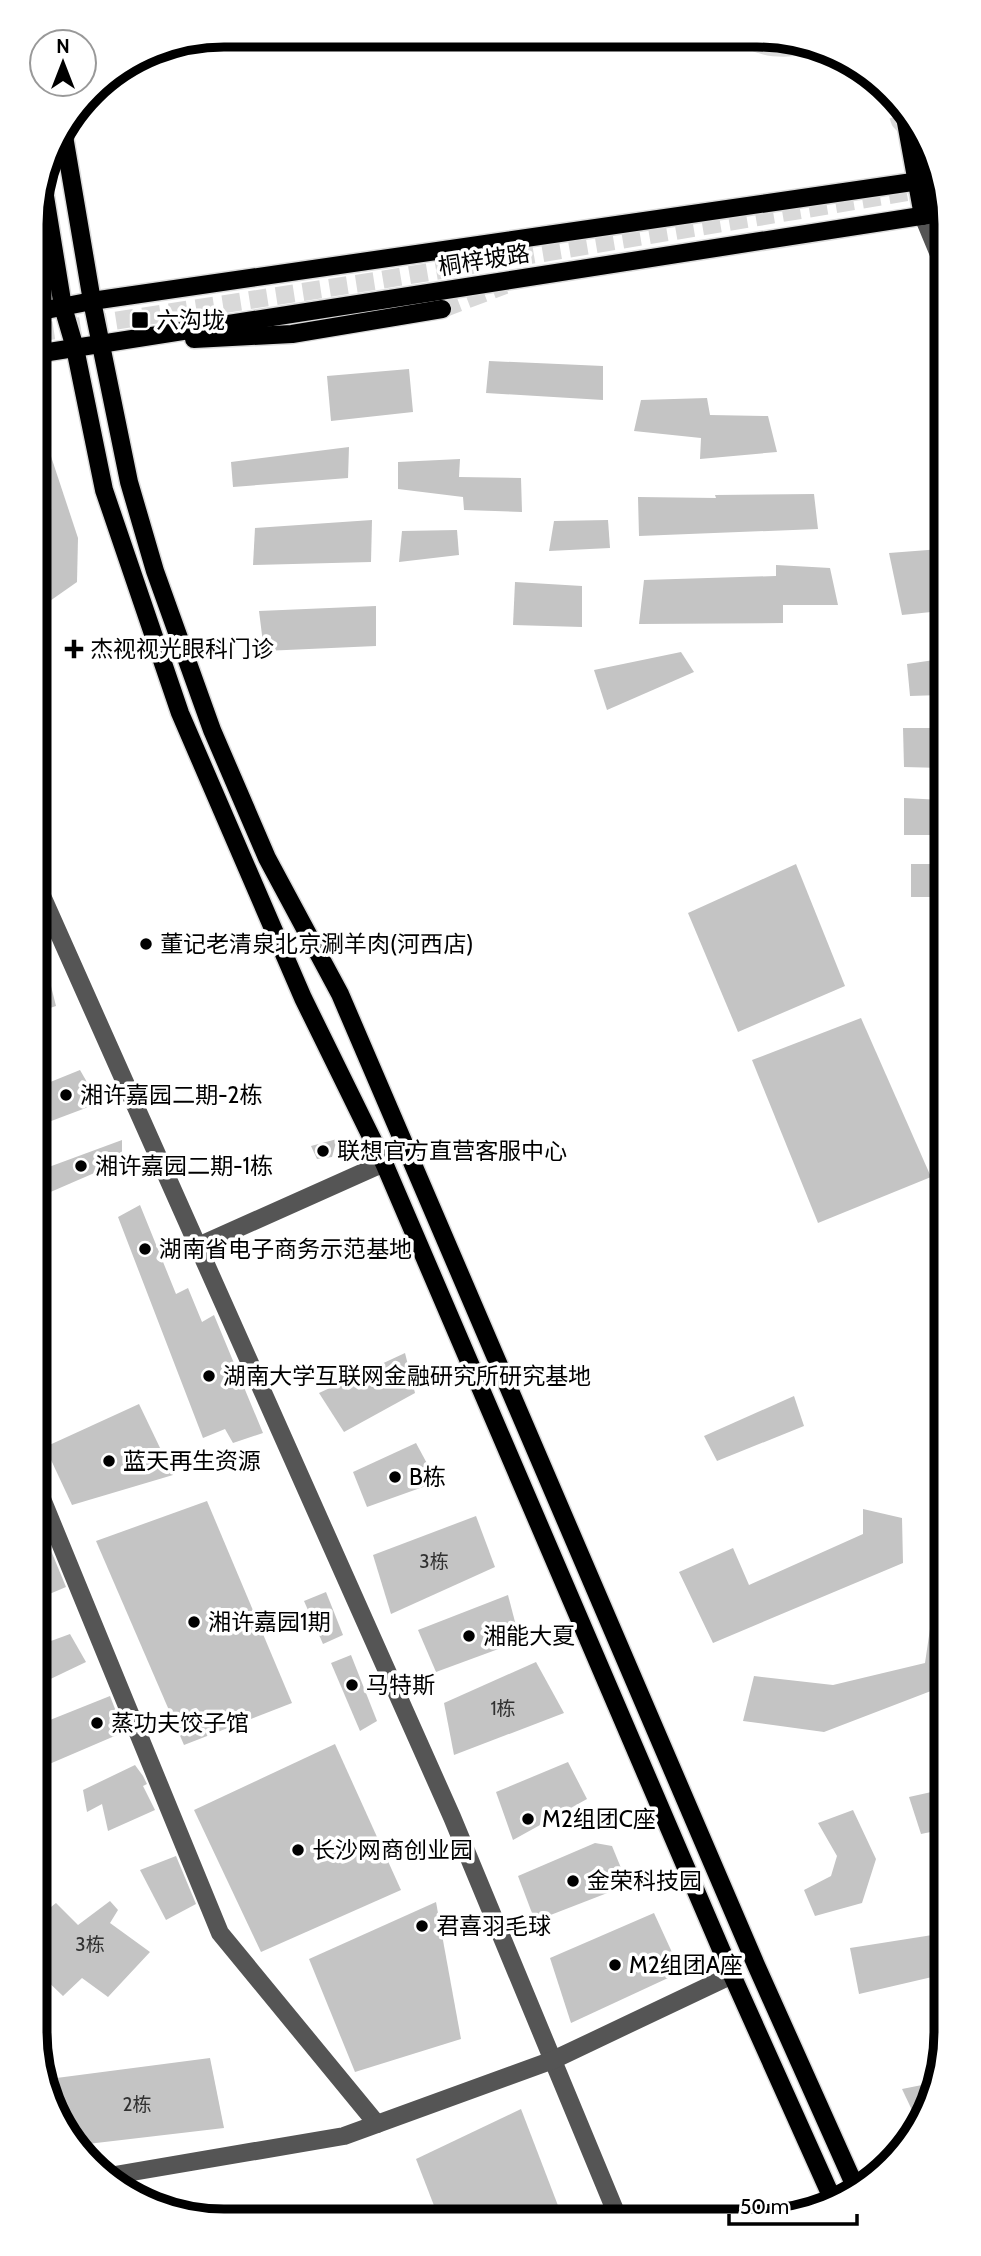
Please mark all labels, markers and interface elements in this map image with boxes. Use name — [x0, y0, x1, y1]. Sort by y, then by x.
north arrow — [28, 28, 98, 98]
text: N — [56, 35, 70, 58]
street label: 桐梓坡路 — [436, 239, 532, 281]
place label: 六沟垅 — [156, 306, 225, 334]
marker: 六沟垅 — [130, 310, 150, 330]
place label: 杰视视光眼科门诊 — [90, 635, 274, 663]
marker: 杰视视光眼科门诊 — [64, 639, 84, 659]
place label: 董记老清泉北京涮羊肉(河西店) — [160, 930, 473, 958]
marker: 董记老清泉北京涮羊肉(河西店) — [138, 936, 154, 952]
place label: 湘许嘉园二期-2栋 — [80, 1081, 262, 1109]
marker: 湘许嘉园二期-2栋 — [58, 1087, 74, 1103]
place label: 联想官方直营客服中心 — [337, 1137, 567, 1165]
marker: 联想官方直营客服中心 — [315, 1143, 331, 1159]
place label: 湘许嘉园二期-1栋 — [95, 1152, 273, 1180]
marker: 湘许嘉园二期-1栋 — [73, 1158, 89, 1174]
place label: 湖南省电子商务示范基地 — [159, 1235, 412, 1263]
marker: 湖南省电子商务示范基地 — [137, 1241, 153, 1257]
place label: 湖南大学互联网金融研究所研究基地 — [223, 1362, 591, 1390]
marker: 湖南大学互联网金融研究所研究基地 — [201, 1368, 217, 1384]
place label: 蓝天再生资源 — [123, 1447, 261, 1475]
marker: 蓝天再生资源 — [101, 1453, 117, 1469]
place label: B栋 — [409, 1463, 446, 1491]
marker: B栋 — [387, 1469, 403, 1485]
house number: 3栋 — [419, 1550, 449, 1573]
place label: 湘许嘉园1期 — [208, 1608, 331, 1636]
marker: 湘许嘉园1期 — [186, 1614, 202, 1630]
place label: 湘能大夏 — [483, 1622, 575, 1650]
marker: 湘能大夏 — [461, 1628, 477, 1644]
place label: 马特斯 — [366, 1671, 435, 1699]
marker: 马特斯 — [344, 1677, 360, 1693]
house number: 1栋 — [490, 1697, 516, 1720]
place label: 蒸功夫饺子馆 — [111, 1709, 249, 1737]
marker: 蒸功夫饺子馆 — [89, 1715, 105, 1731]
place label: M2组团C座 — [542, 1805, 656, 1833]
marker: M2组团C座 — [520, 1811, 536, 1827]
place label: 长沙网商创业园 — [312, 1836, 473, 1864]
marker: 长沙网商创业园 — [290, 1842, 306, 1858]
place label: 金荣科技园 — [587, 1867, 702, 1895]
marker: 金荣科技园 — [565, 1873, 581, 1889]
place label: 君喜羽毛球 — [436, 1912, 551, 1940]
marker: 君喜羽毛球 — [414, 1918, 430, 1934]
house number: 3栋 — [75, 1933, 105, 1956]
place label: M2组团A座 — [629, 1951, 743, 1979]
marker: M2组团A座 — [607, 1957, 623, 1973]
house number: 2栋 — [123, 2093, 151, 2116]
scale bar — [729, 2182, 857, 2226]
text: 50 m — [740, 2194, 789, 2219]

